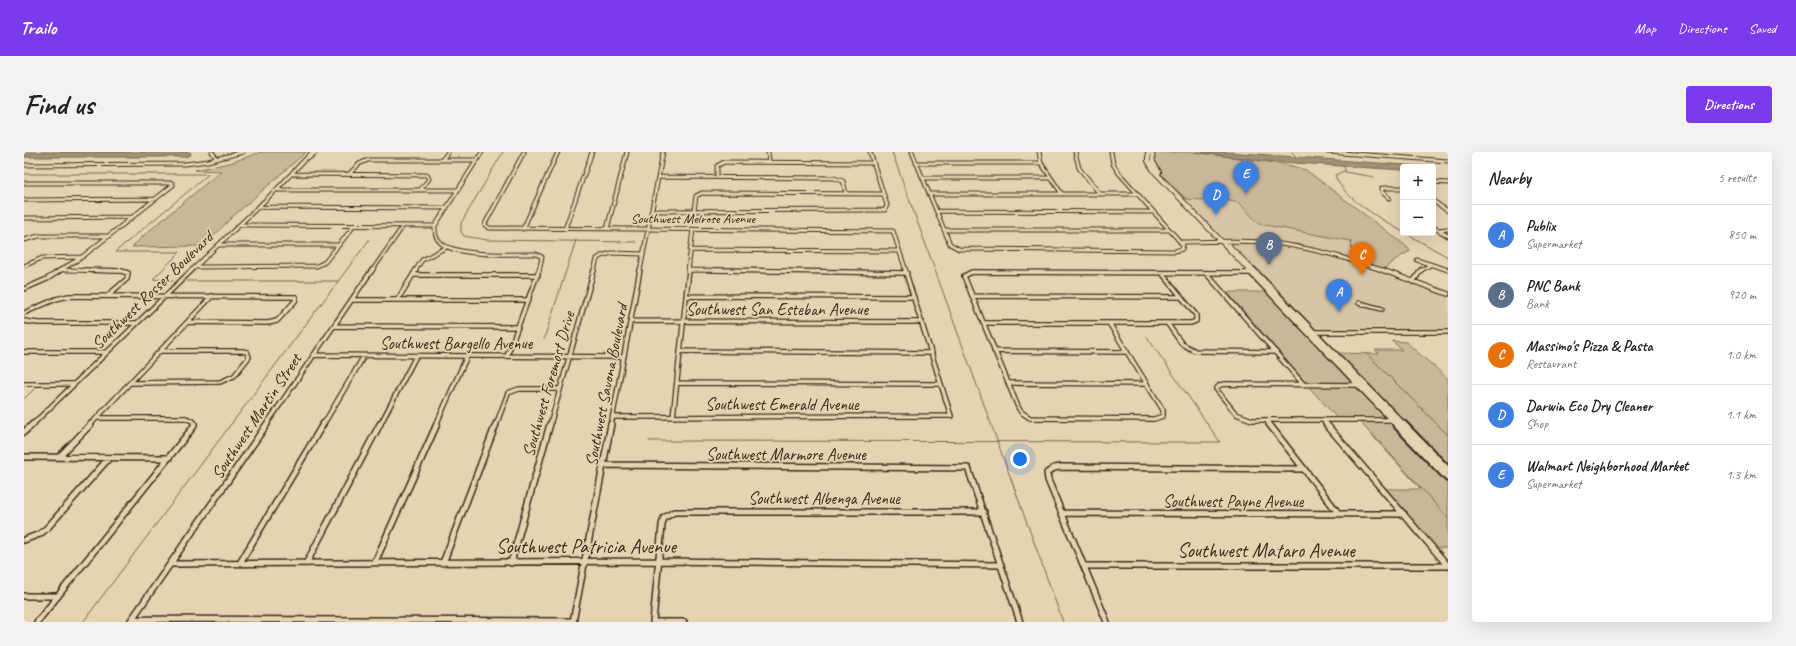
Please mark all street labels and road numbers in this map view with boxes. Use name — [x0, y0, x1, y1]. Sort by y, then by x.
street label: Southwest Melrose Avenue — [631, 210, 757, 227]
street label: Southwest Rosser Boulevard — [87, 225, 219, 354]
street label: Southwest Savona Boulevard — [580, 299, 633, 468]
street label: Southwest San Esteban Avenue — [686, 299, 870, 320]
street label: Southwest Foremost Drive — [518, 308, 580, 459]
street label: Southwest Bargello Avenue — [380, 333, 534, 354]
street label: Southwest Martin Street — [207, 348, 307, 483]
street label: Southwest Emerald Avenue — [705, 394, 860, 415]
street label: Southwest Marmore Avenue — [706, 444, 867, 465]
street label: Southwest Albenga Avenue — [748, 488, 901, 509]
street label: Southwest Payne Avenue — [1163, 491, 1305, 512]
street label: Southwest Patricia Avenue — [496, 534, 677, 559]
street label: Southwest Mataro Avenue — [1177, 538, 1356, 563]

